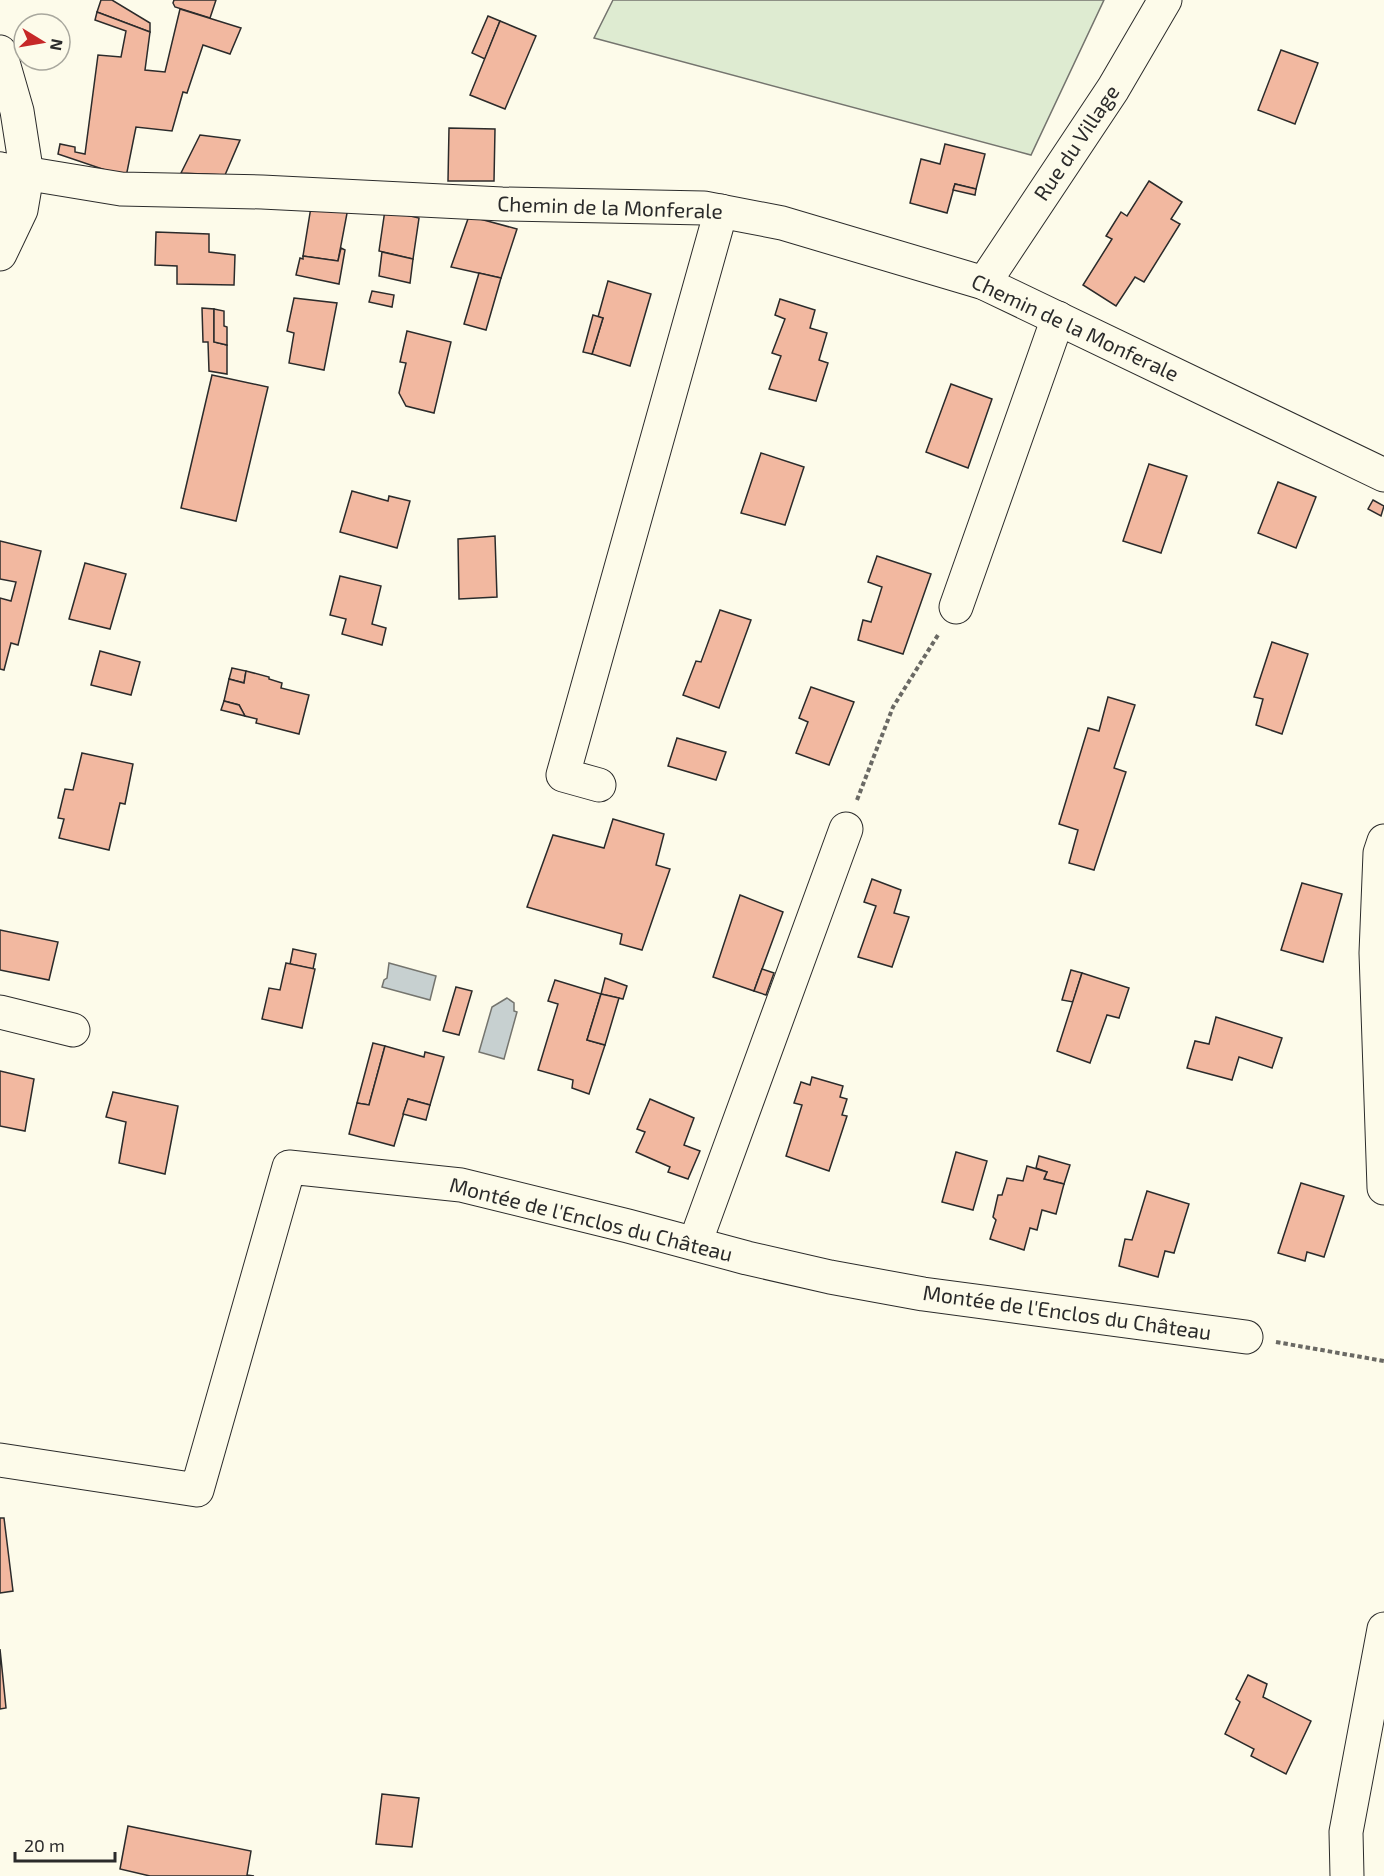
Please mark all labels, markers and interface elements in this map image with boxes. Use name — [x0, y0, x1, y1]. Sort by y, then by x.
north arrow — [12, 12, 72, 72]
text: N — [47, 37, 68, 52]
street label: Rue du Village — [1028, 80, 1124, 205]
street label: Chemin de la Monferale — [497, 190, 723, 223]
street label: Chemin de la Monferale — [968, 268, 1183, 386]
street label: Montée de l'Enclos du Château — [447, 1171, 736, 1266]
street label: Montée de l'Enclos du Château — [921, 1279, 1213, 1344]
scale bar — [15, 1825, 116, 1863]
text: 20 m — [24, 1834, 65, 1856]

